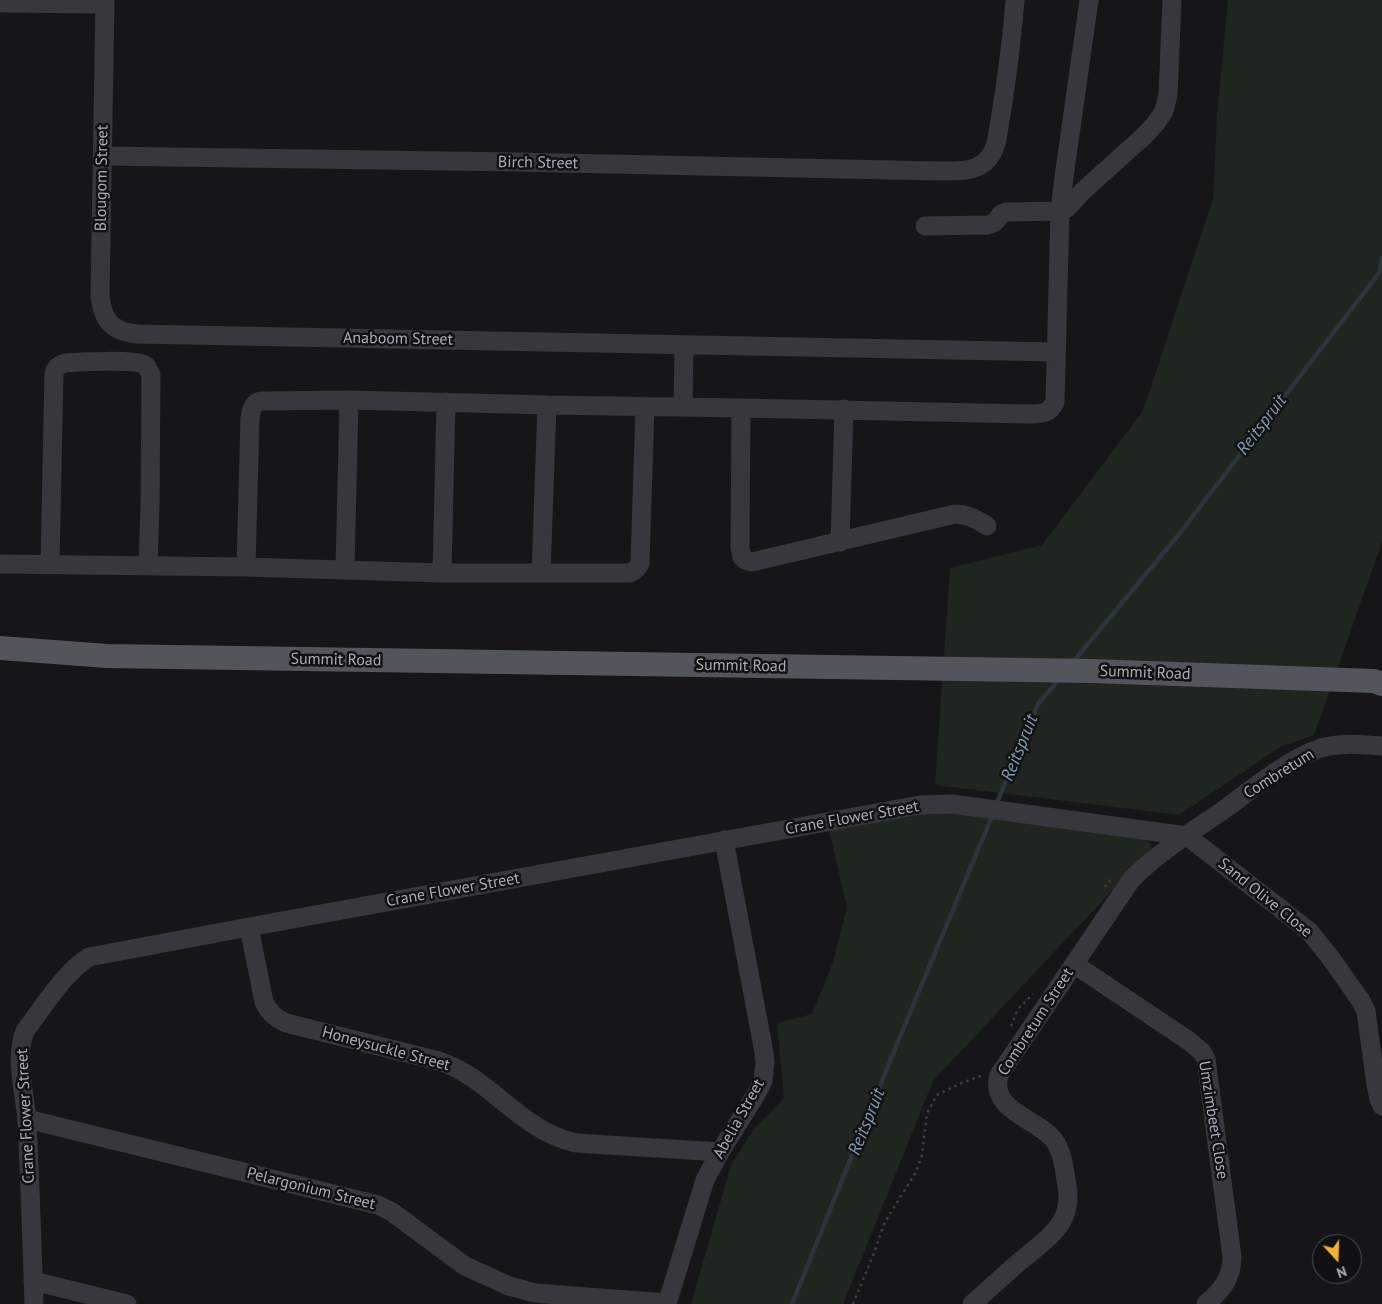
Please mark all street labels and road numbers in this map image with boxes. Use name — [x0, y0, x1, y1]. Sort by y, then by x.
street label: Blougom Street — [91, 125, 113, 231]
street label: Birch Street — [498, 153, 578, 173]
street label: Anaboom Street — [343, 328, 453, 350]
street label: Summit Road — [290, 650, 382, 670]
street label: Summit Road — [695, 656, 787, 676]
street label: Summit Road — [1099, 662, 1191, 684]
street label: Combretum — [1240, 745, 1318, 803]
street label: Crane Flower Street — [784, 797, 920, 839]
street label: Sand Olive Close — [1214, 854, 1316, 942]
street label: Crane Flower Street — [385, 869, 521, 911]
street label: Combretum Street — [994, 965, 1078, 1079]
street label: Honeysuckle Street — [320, 1023, 452, 1075]
street label: Crane Flower Street — [13, 1048, 39, 1184]
street label: Umzimbeet Close — [1194, 1059, 1232, 1181]
street label: Abelia Street — [709, 1076, 769, 1162]
street label: Pelargonium Street — [245, 1164, 377, 1214]

